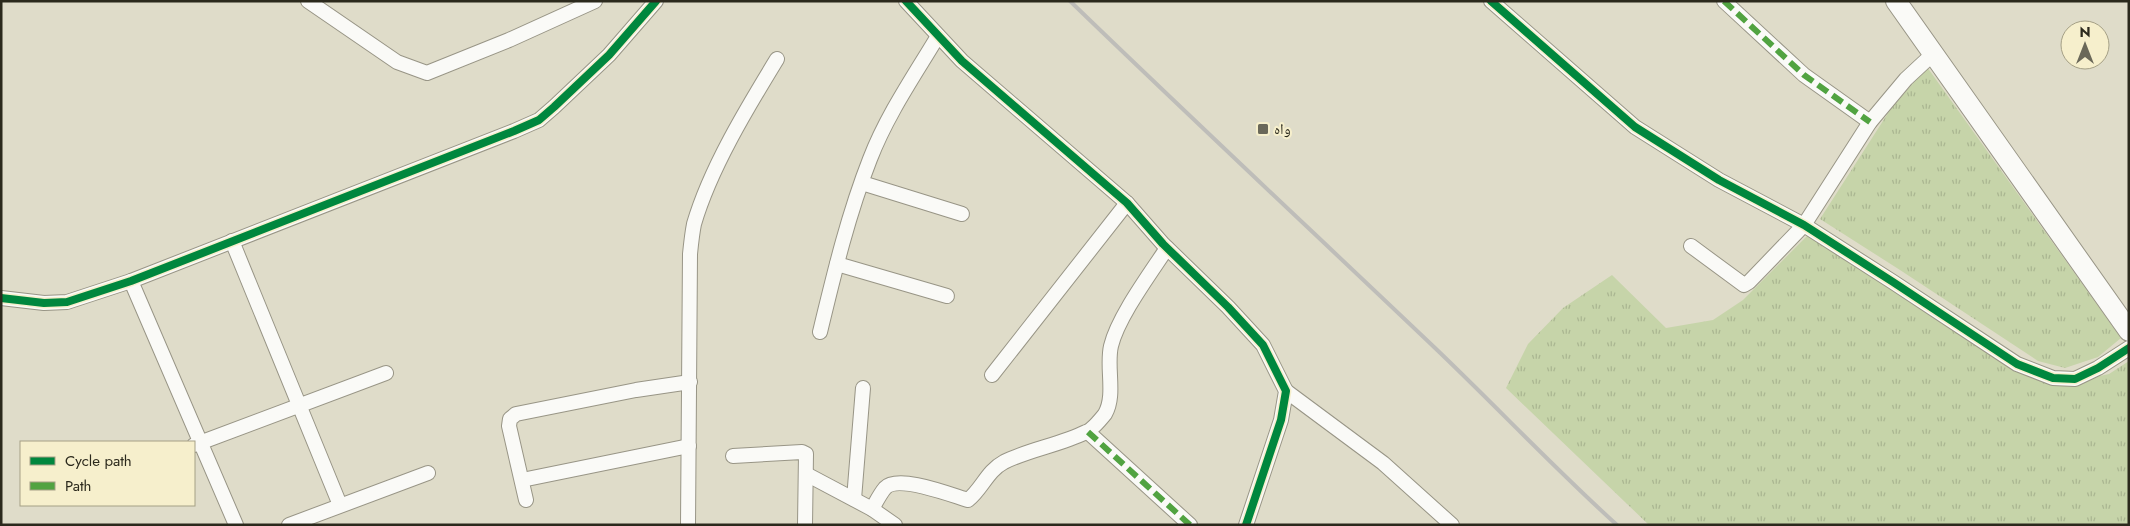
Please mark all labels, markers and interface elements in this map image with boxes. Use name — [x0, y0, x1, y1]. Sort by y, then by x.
north arrow — [2060, 20, 2110, 70]
text: N — [2079, 22, 2091, 42]
place label: واہ — [1274, 118, 1291, 140]
marker: واہ — [1256, 122, 1270, 136]
legend — [20, 441, 195, 506]
text: Cycle path — [65, 450, 132, 472]
text: Path — [65, 475, 91, 497]

